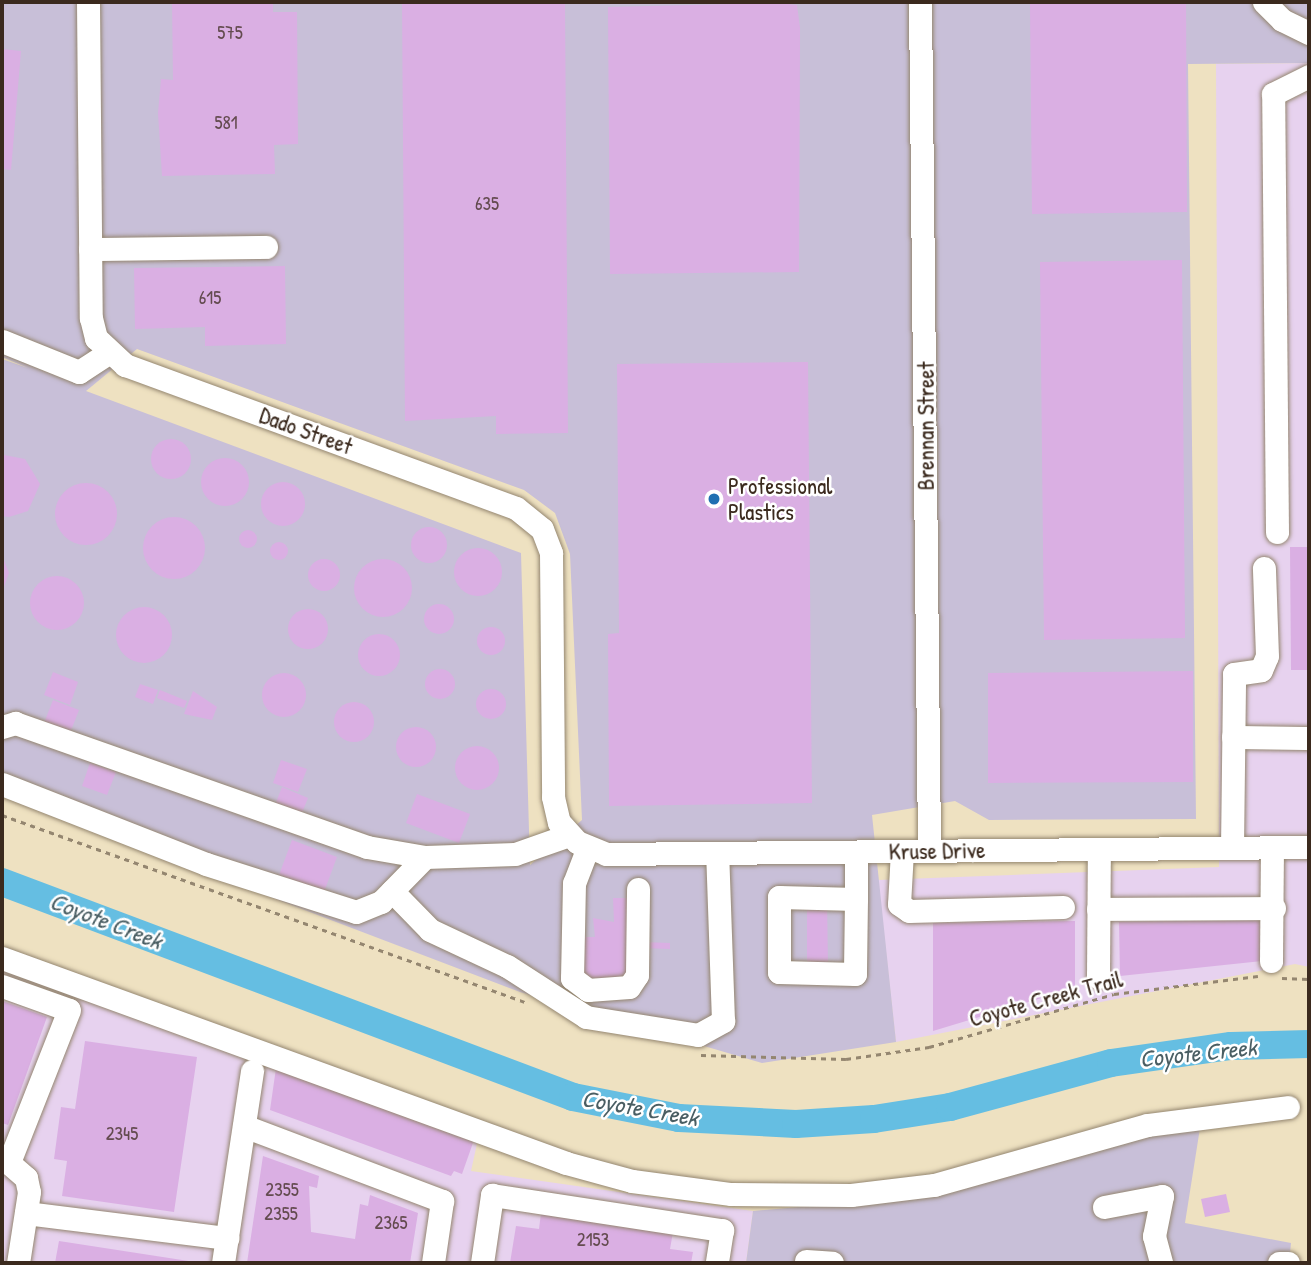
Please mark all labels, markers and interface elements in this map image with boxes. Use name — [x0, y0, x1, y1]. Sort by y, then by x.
house number: 575 — [217, 22, 243, 44]
house number: 581 — [214, 112, 238, 134]
house number: 635 — [475, 193, 499, 215]
house number: 615 — [199, 287, 221, 309]
street label: Brennan Street — [912, 362, 940, 490]
street label: Dado Street — [256, 401, 356, 461]
place label: Professional Plastics — [728, 472, 832, 526]
marker: Professional Plastics — [706, 491, 722, 507]
street label: Kruse Drive — [888, 836, 986, 866]
water label: Coyote Creek — [46, 887, 166, 955]
street label: Coyote Creek Trail — [966, 965, 1126, 1033]
water label: Coyote Creek — [1138, 1033, 1258, 1073]
water label: Coyote Creek — [580, 1084, 700, 1132]
house number: 2345 — [106, 1123, 138, 1145]
house number: 2355 — [265, 1179, 299, 1201]
house number: 2355 — [264, 1203, 298, 1225]
house number: 2365 — [374, 1212, 408, 1234]
house number: 2153 — [577, 1229, 609, 1251]

